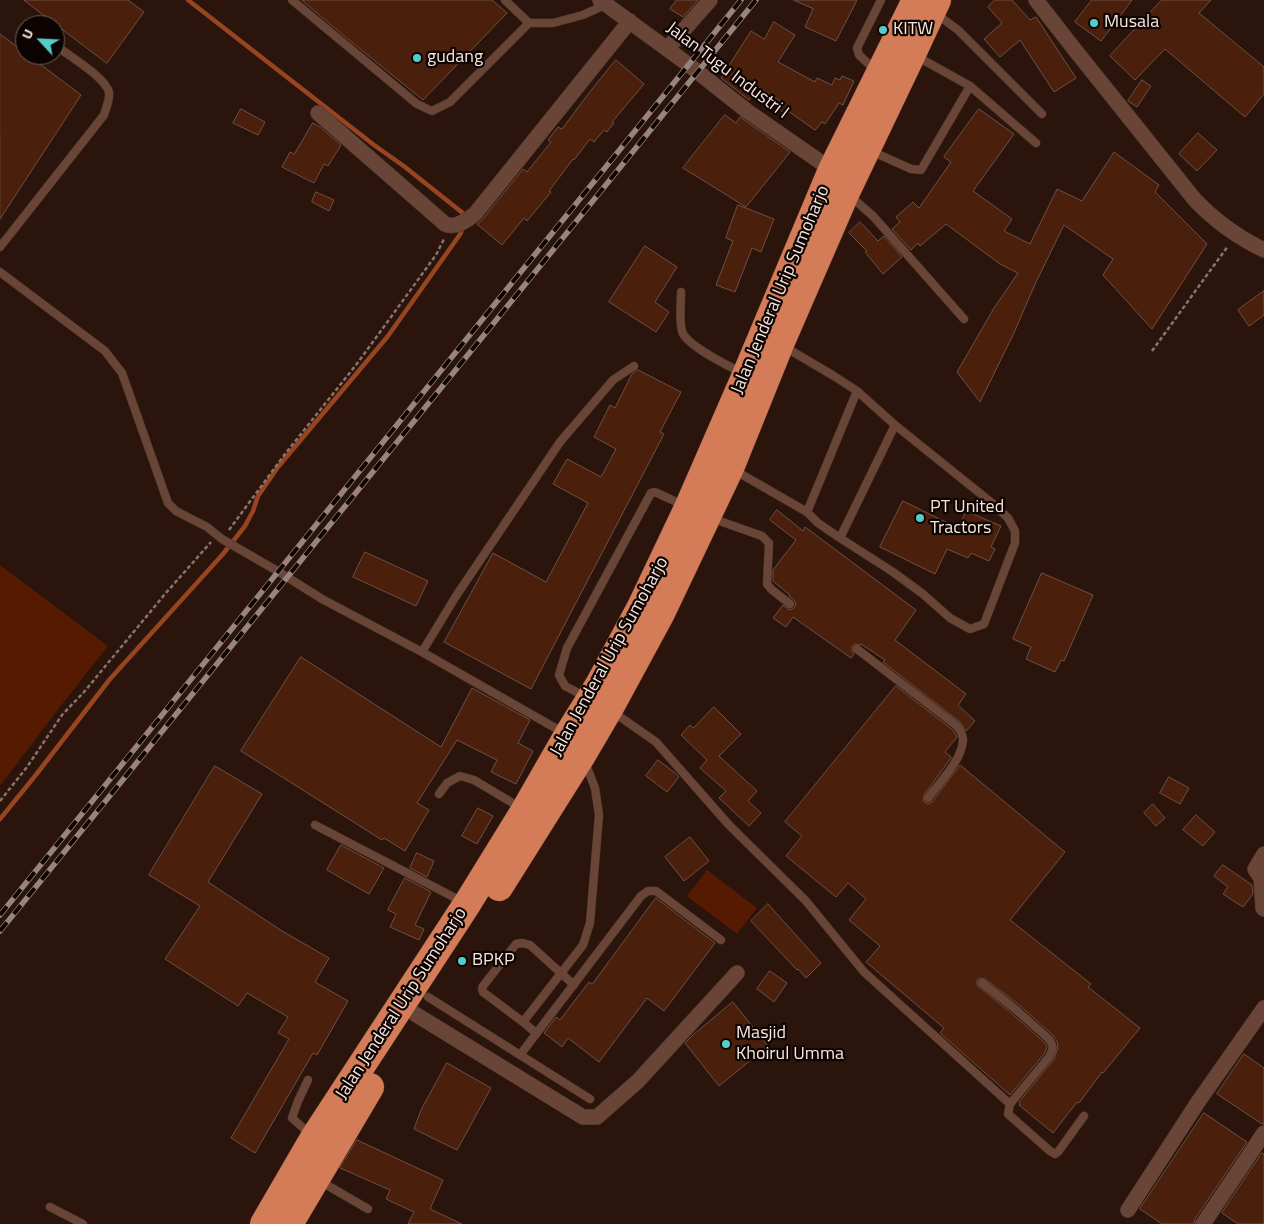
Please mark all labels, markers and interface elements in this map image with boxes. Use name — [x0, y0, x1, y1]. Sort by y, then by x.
place label: Musala — [1104, 12, 1159, 34]
north arrow — [15, 15, 65, 65]
marker: Musala — [1088, 17, 1100, 29]
street label: Jalan Tugu Industri I — [662, 18, 792, 124]
place label: KITW — [893, 19, 933, 41]
marker: KITW — [877, 24, 889, 36]
text: U — [15, 25, 38, 42]
place label: gudang — [427, 47, 483, 69]
marker: gudang — [411, 52, 423, 64]
street label: Jalan Jenderal Urip Sumoharjo — [727, 183, 835, 397]
place label: PT United Tractors — [930, 497, 1004, 540]
marker: PT United Tractors — [914, 512, 926, 524]
street label: Jalan Jenderal Urip Sumoharjo — [546, 554, 674, 760]
street label: Jalan Jenderal Urip Sumoharjo — [332, 904, 472, 1104]
place label: BPKP — [472, 950, 515, 972]
marker: BPKP — [456, 955, 468, 967]
place label: Masjid Khoirul Umma — [736, 1023, 844, 1066]
marker: Masjid Khoirul Umma — [720, 1038, 732, 1050]

